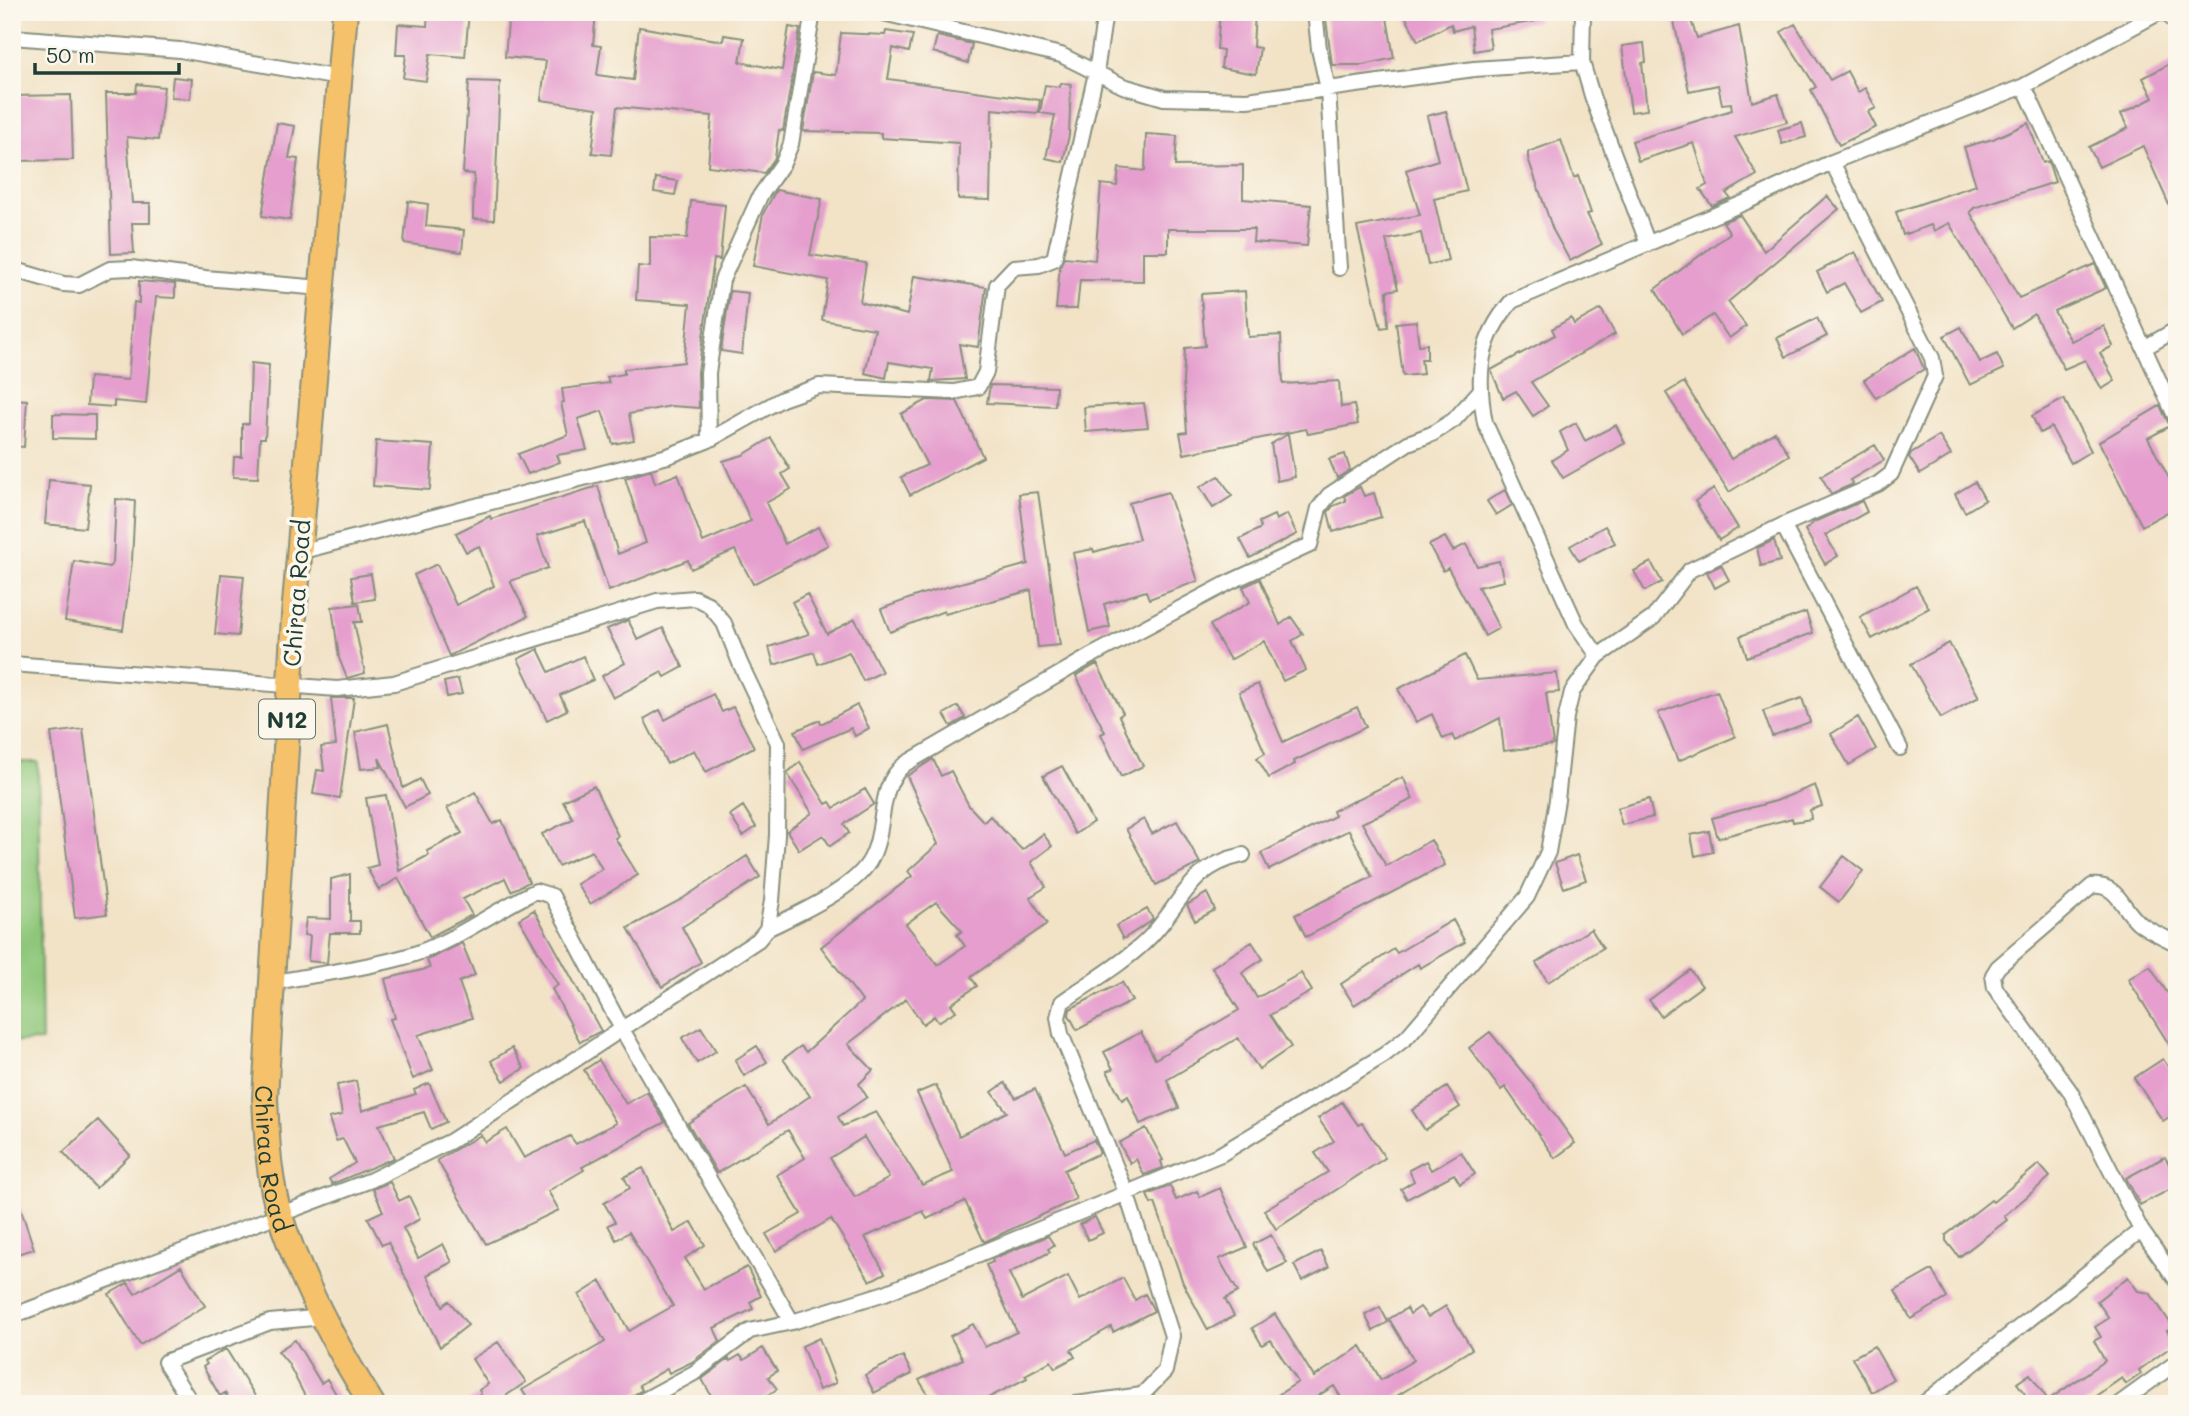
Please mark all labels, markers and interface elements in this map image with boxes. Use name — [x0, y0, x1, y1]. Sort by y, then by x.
scale bar — [35, 32, 178, 76]
text: 50 m — [46, 41, 95, 68]
street label: Chiraa Road — [275, 518, 317, 668]
road number: N12 — [259, 699, 315, 738]
street label: Chiraa Road — [249, 1084, 300, 1236]

